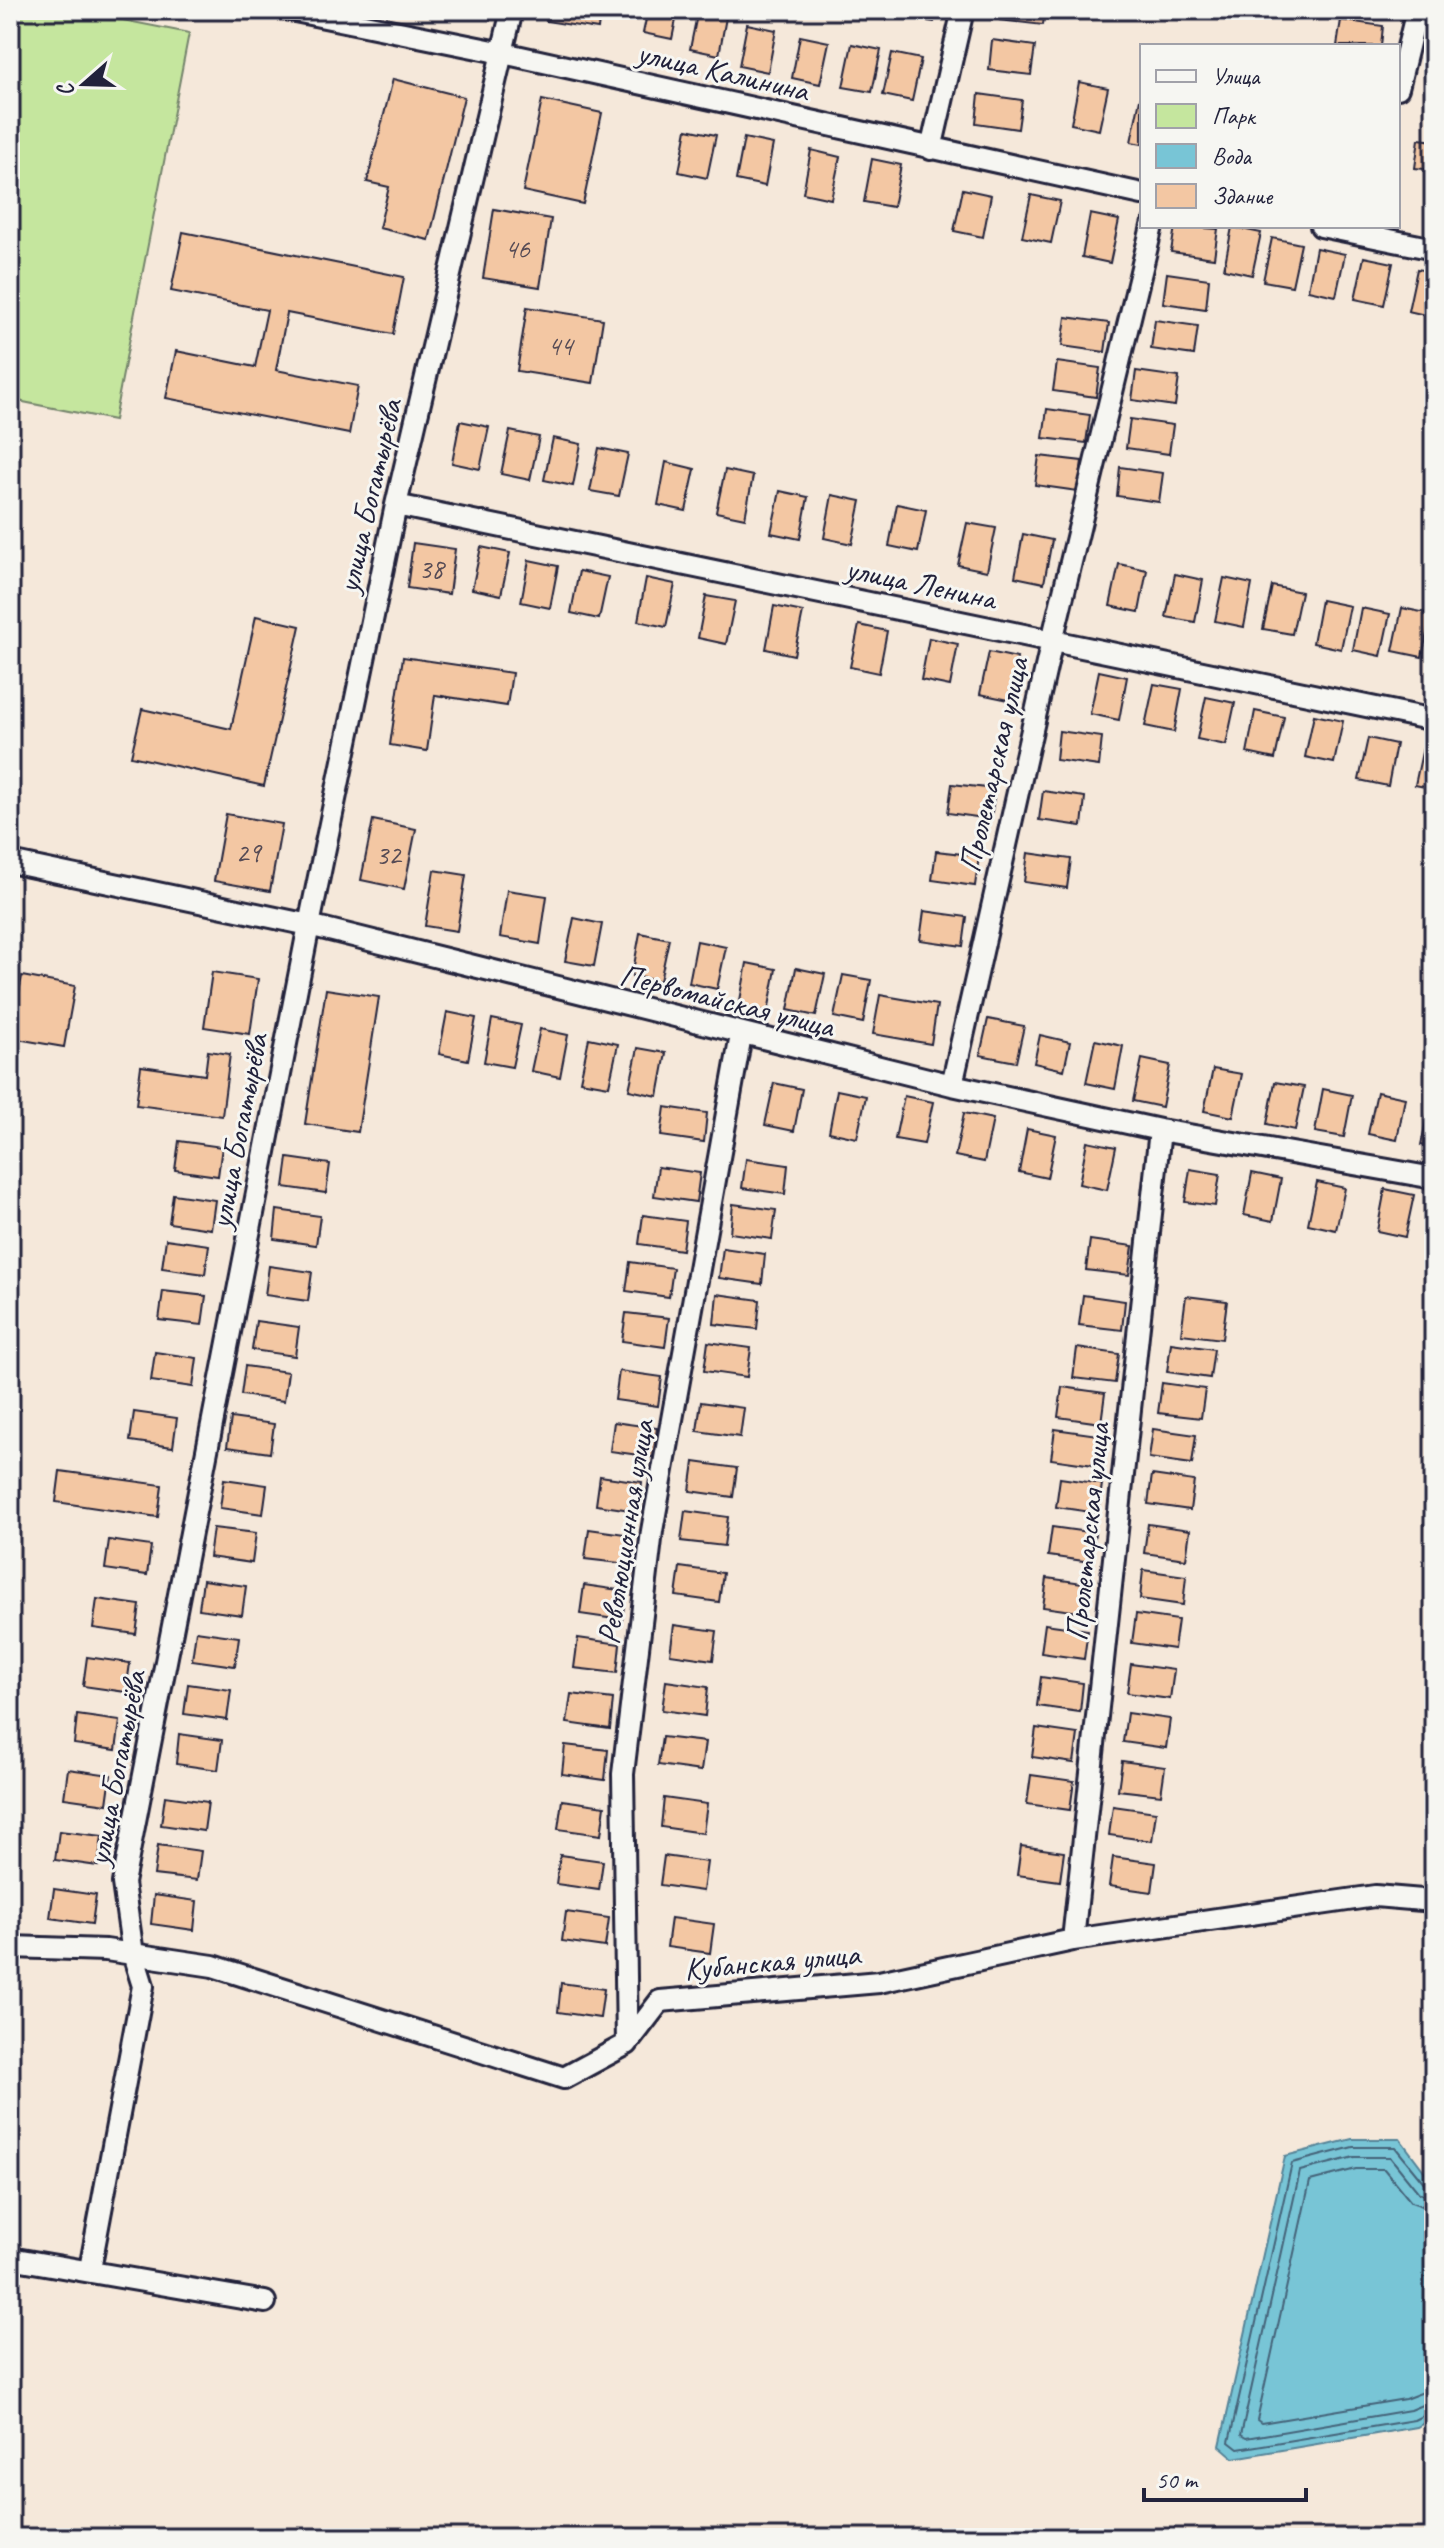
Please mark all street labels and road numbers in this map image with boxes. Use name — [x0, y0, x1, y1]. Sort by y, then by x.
street label: улица Калинина — [631, 31, 815, 112]
street label: улица Богатырёва — [327, 393, 412, 599]
street label: улица Ленина — [840, 547, 1002, 620]
street label: Пролетарская улица — [949, 652, 1039, 876]
street label: Первомайская улица — [615, 954, 840, 1047]
street label: улица Богатырёва — [199, 1028, 278, 1234]
street label: Революционная улица — [588, 1415, 664, 1647]
street label: Пролетарская улица — [1056, 1419, 1120, 1643]
street label: улица Богатырёва — [77, 1665, 156, 1871]
street label: Кубанская улица — [682, 1933, 864, 1990]

